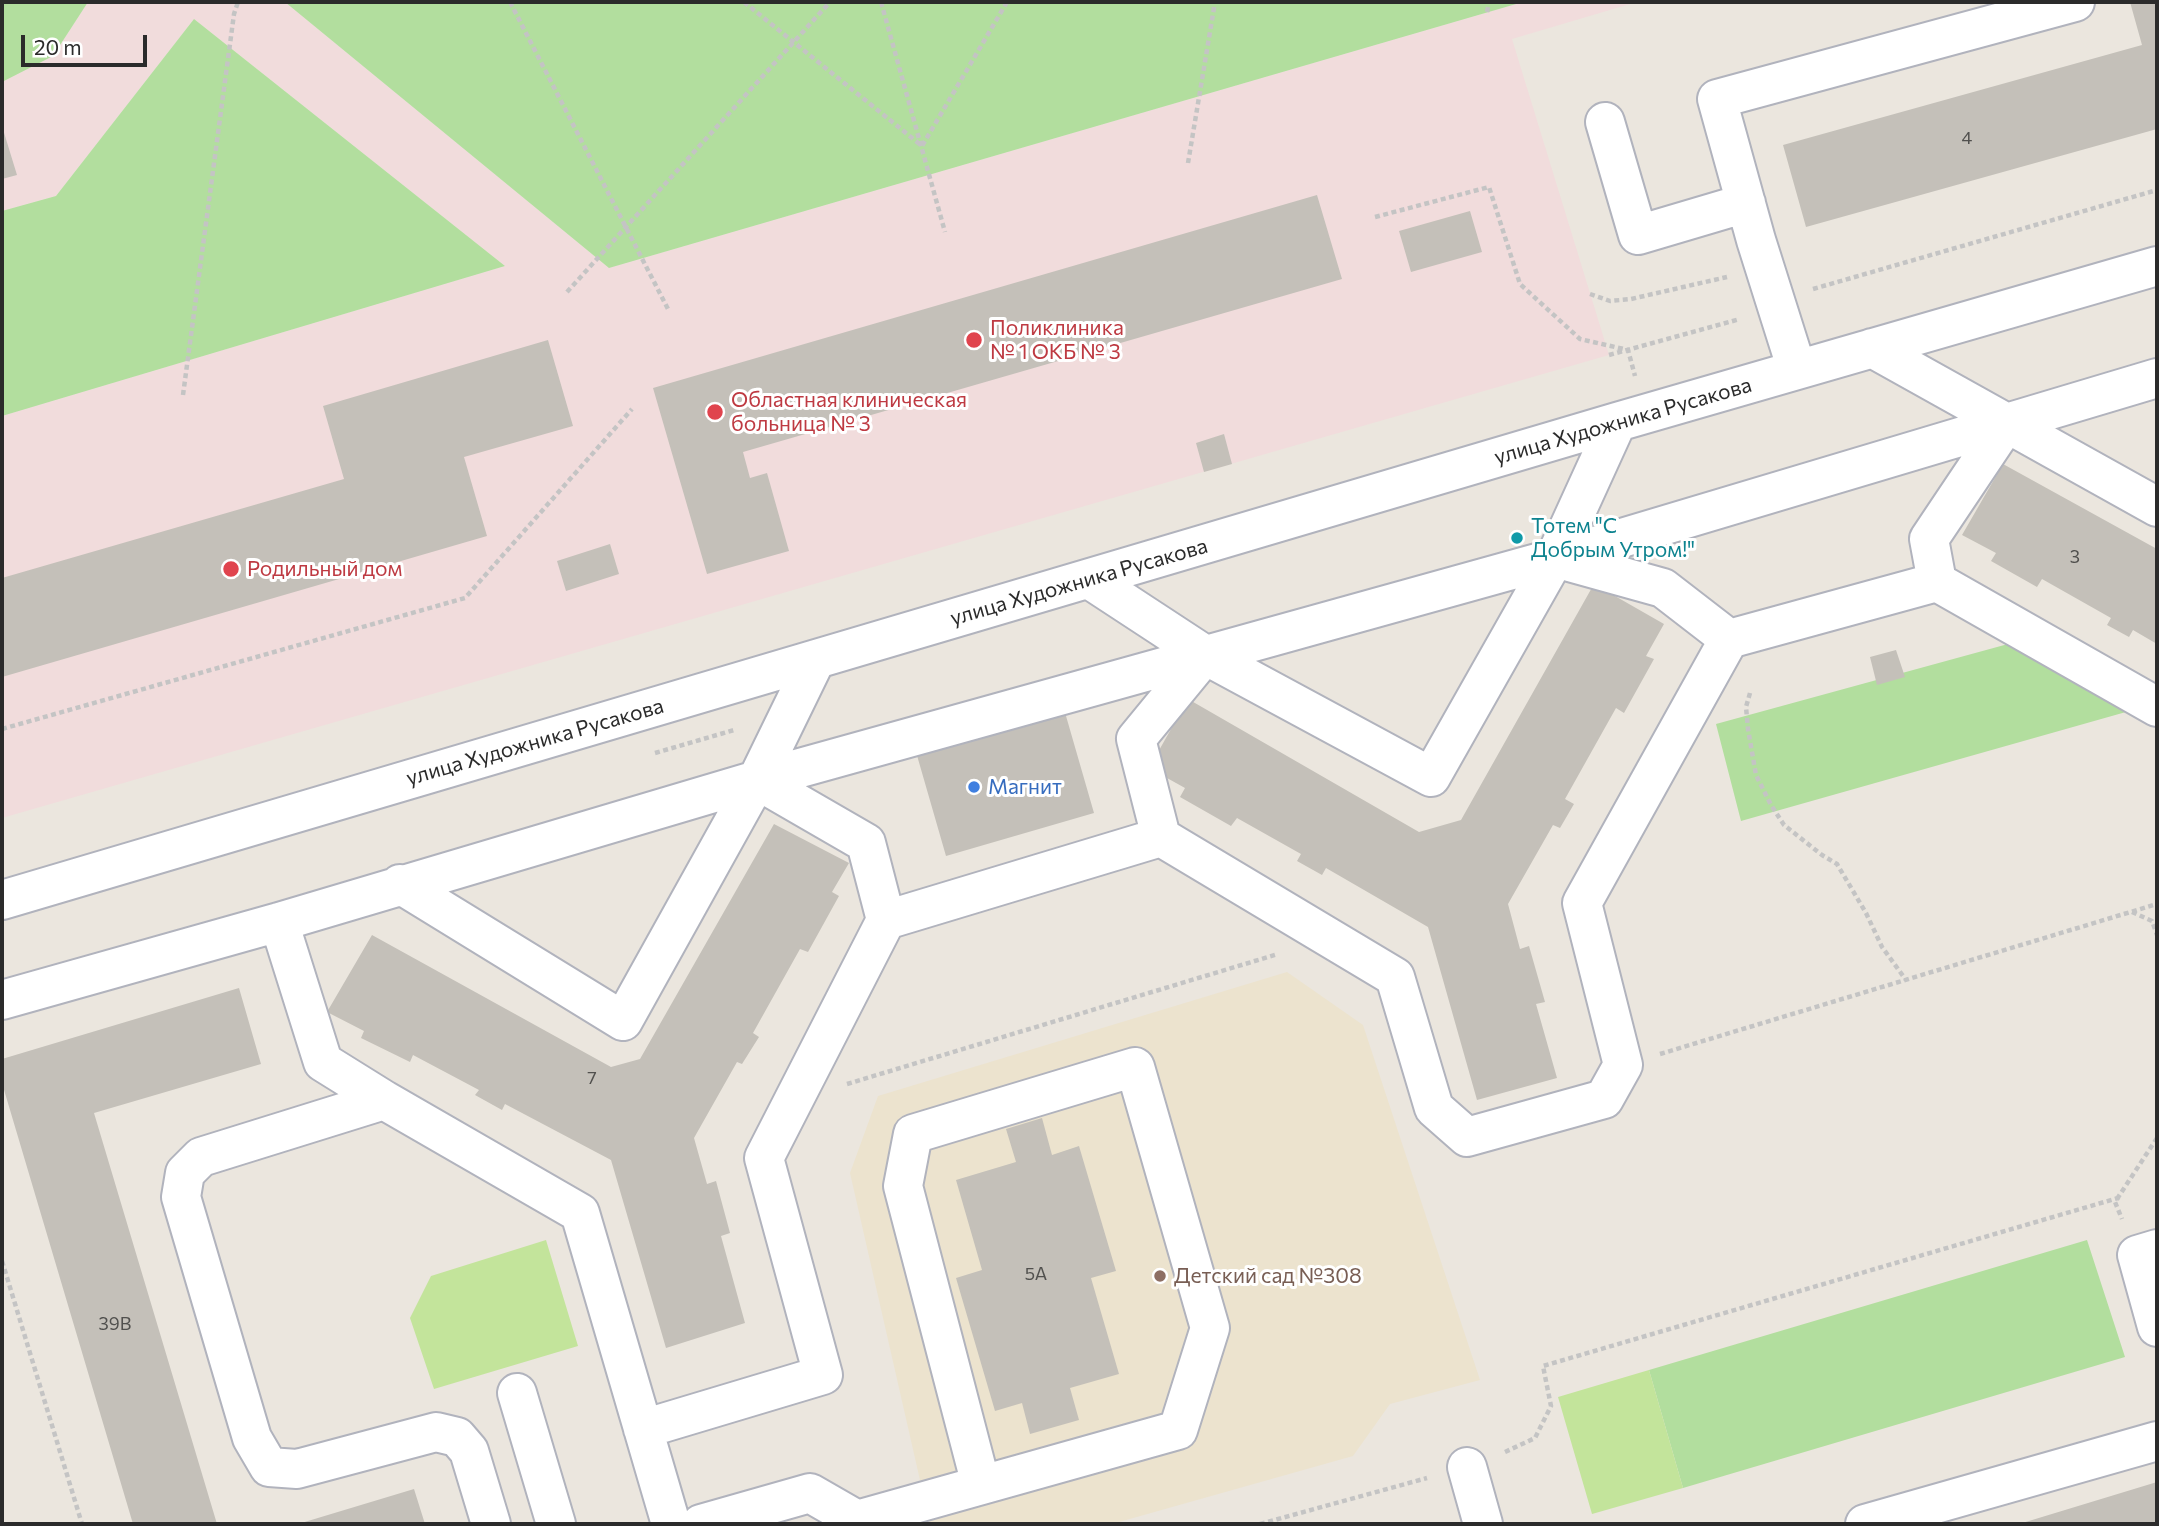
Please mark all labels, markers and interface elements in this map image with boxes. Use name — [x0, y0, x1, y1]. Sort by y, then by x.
scale bar — [24, 21, 150, 65]
text: 20 m — [34, 34, 82, 59]
house number: 4 — [1962, 127, 1972, 149]
place label: Поликлиника № 1 ОКБ № 3 — [990, 315, 1124, 365]
marker: Поликлиника № 1 ОКБ № 3 — [964, 330, 984, 350]
street label: улица Художника Русакова — [1491, 372, 1755, 470]
place label: Областная клиническая больница № 3 — [731, 387, 967, 437]
marker: Областная клиническая больница № 3 — [705, 402, 725, 422]
place label: Тотем "С Добрым Утром!" — [1531, 513, 1695, 563]
marker: Тотем "С Добрым Утром!" — [1509, 530, 1525, 546]
street label: улица Художника Русакова — [947, 533, 1211, 631]
house number: 3 — [2070, 546, 2080, 568]
place label: Родильный дом — [247, 556, 402, 582]
marker: Родильный дом — [221, 559, 241, 579]
street label: улица Художника Русакова — [403, 693, 667, 791]
place label: Магнит — [988, 774, 1062, 800]
marker: Магнит — [966, 779, 982, 795]
house number: 7 — [587, 1067, 597, 1089]
house number: 5А — [1025, 1263, 1047, 1285]
place label: Детский сад №308 — [1174, 1263, 1362, 1289]
marker: Детский сад №308 — [1152, 1268, 1168, 1284]
house number: 39В — [99, 1313, 131, 1335]

